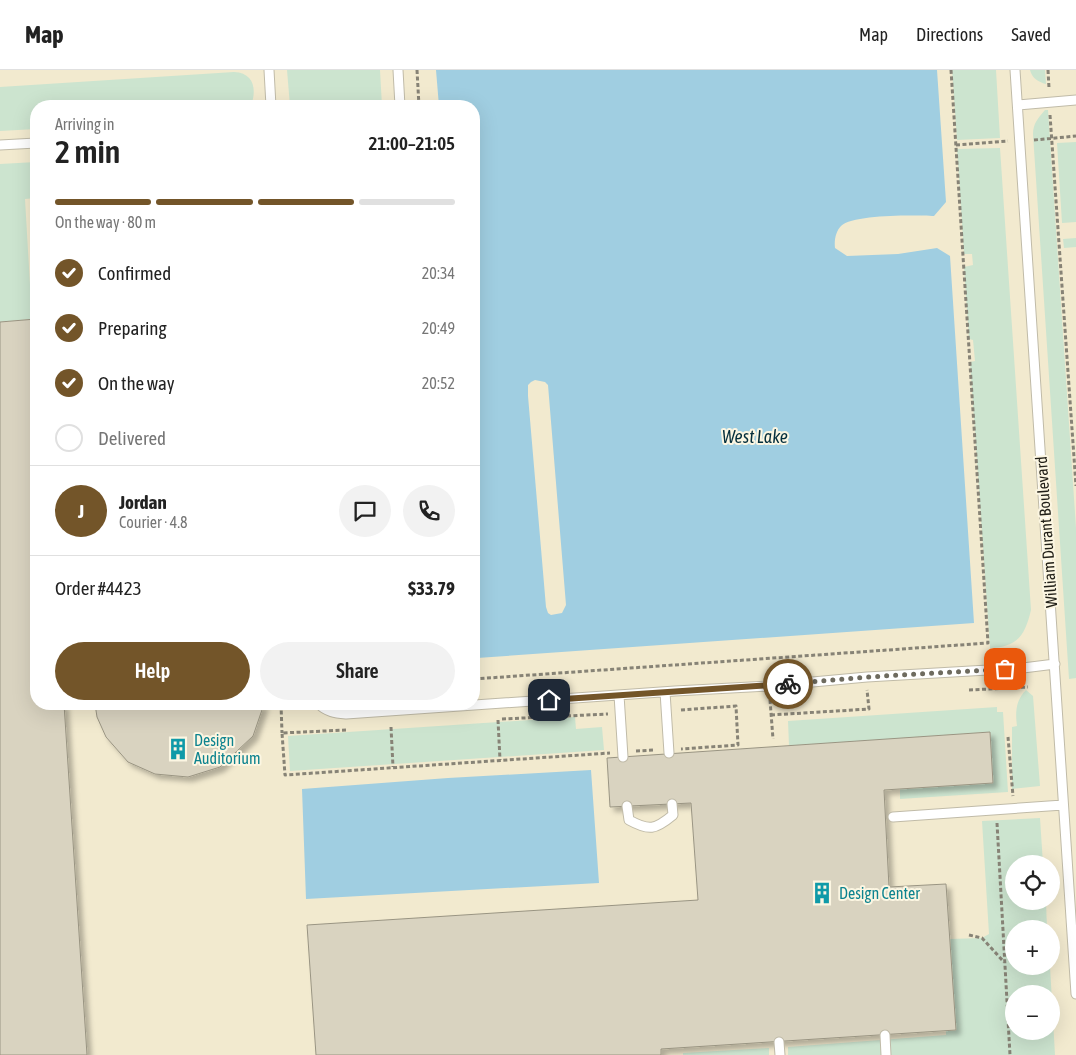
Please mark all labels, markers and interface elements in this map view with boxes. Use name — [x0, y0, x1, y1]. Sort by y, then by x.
text: Map — [25, 21, 64, 48]
text: Map — [859, 24, 888, 45]
text: Directions — [916, 24, 983, 45]
text: Saved — [1011, 24, 1051, 45]
text: Arriving in — [55, 115, 115, 133]
text: 21:00–21:05 — [368, 132, 455, 154]
text: 2 min — [55, 133, 120, 170]
text: On the way · 80 m — [55, 213, 156, 231]
icon: check — [55, 259, 83, 287]
text: Confirmed — [98, 262, 171, 284]
text: 20:34 — [422, 264, 455, 282]
icon: check — [55, 314, 83, 342]
text: Preparing — [98, 317, 167, 339]
text: 20:49 — [422, 319, 455, 337]
icon: check — [55, 369, 83, 397]
text: On the way — [98, 372, 175, 394]
text: 20:52 — [422, 374, 455, 392]
water label: West Lake — [722, 426, 788, 447]
text: Delivered — [98, 427, 166, 449]
street label: William Durant Boulevard — [1032, 456, 1060, 608]
button: chat — [339, 485, 391, 537]
button: phone — [403, 485, 455, 537]
text: Jordan — [119, 491, 167, 513]
text: J — [78, 500, 84, 522]
text: Courier · 4.8 — [119, 513, 188, 531]
text: Order #4423 — [55, 577, 142, 599]
text: $33.79 — [408, 577, 455, 599]
button: Help — [55, 642, 250, 700]
button: Share — [260, 642, 455, 700]
pin — [984, 648, 1026, 690]
icon: bag — [991, 655, 1019, 683]
courier — [763, 659, 813, 709]
icon: bike — [774, 670, 802, 698]
pin — [528, 679, 570, 721]
icon: home — [535, 686, 563, 714]
place label: Design Auditorium — [194, 731, 260, 767]
building icon: Design Auditorium — [165, 736, 191, 762]
map controls — [1005, 855, 1060, 1040]
button: locate — [1005, 855, 1060, 910]
building icon: Design Center — [809, 880, 835, 906]
place label: Design Center — [839, 884, 920, 903]
button: + — [1005, 920, 1060, 975]
button: − — [1005, 985, 1060, 1040]

